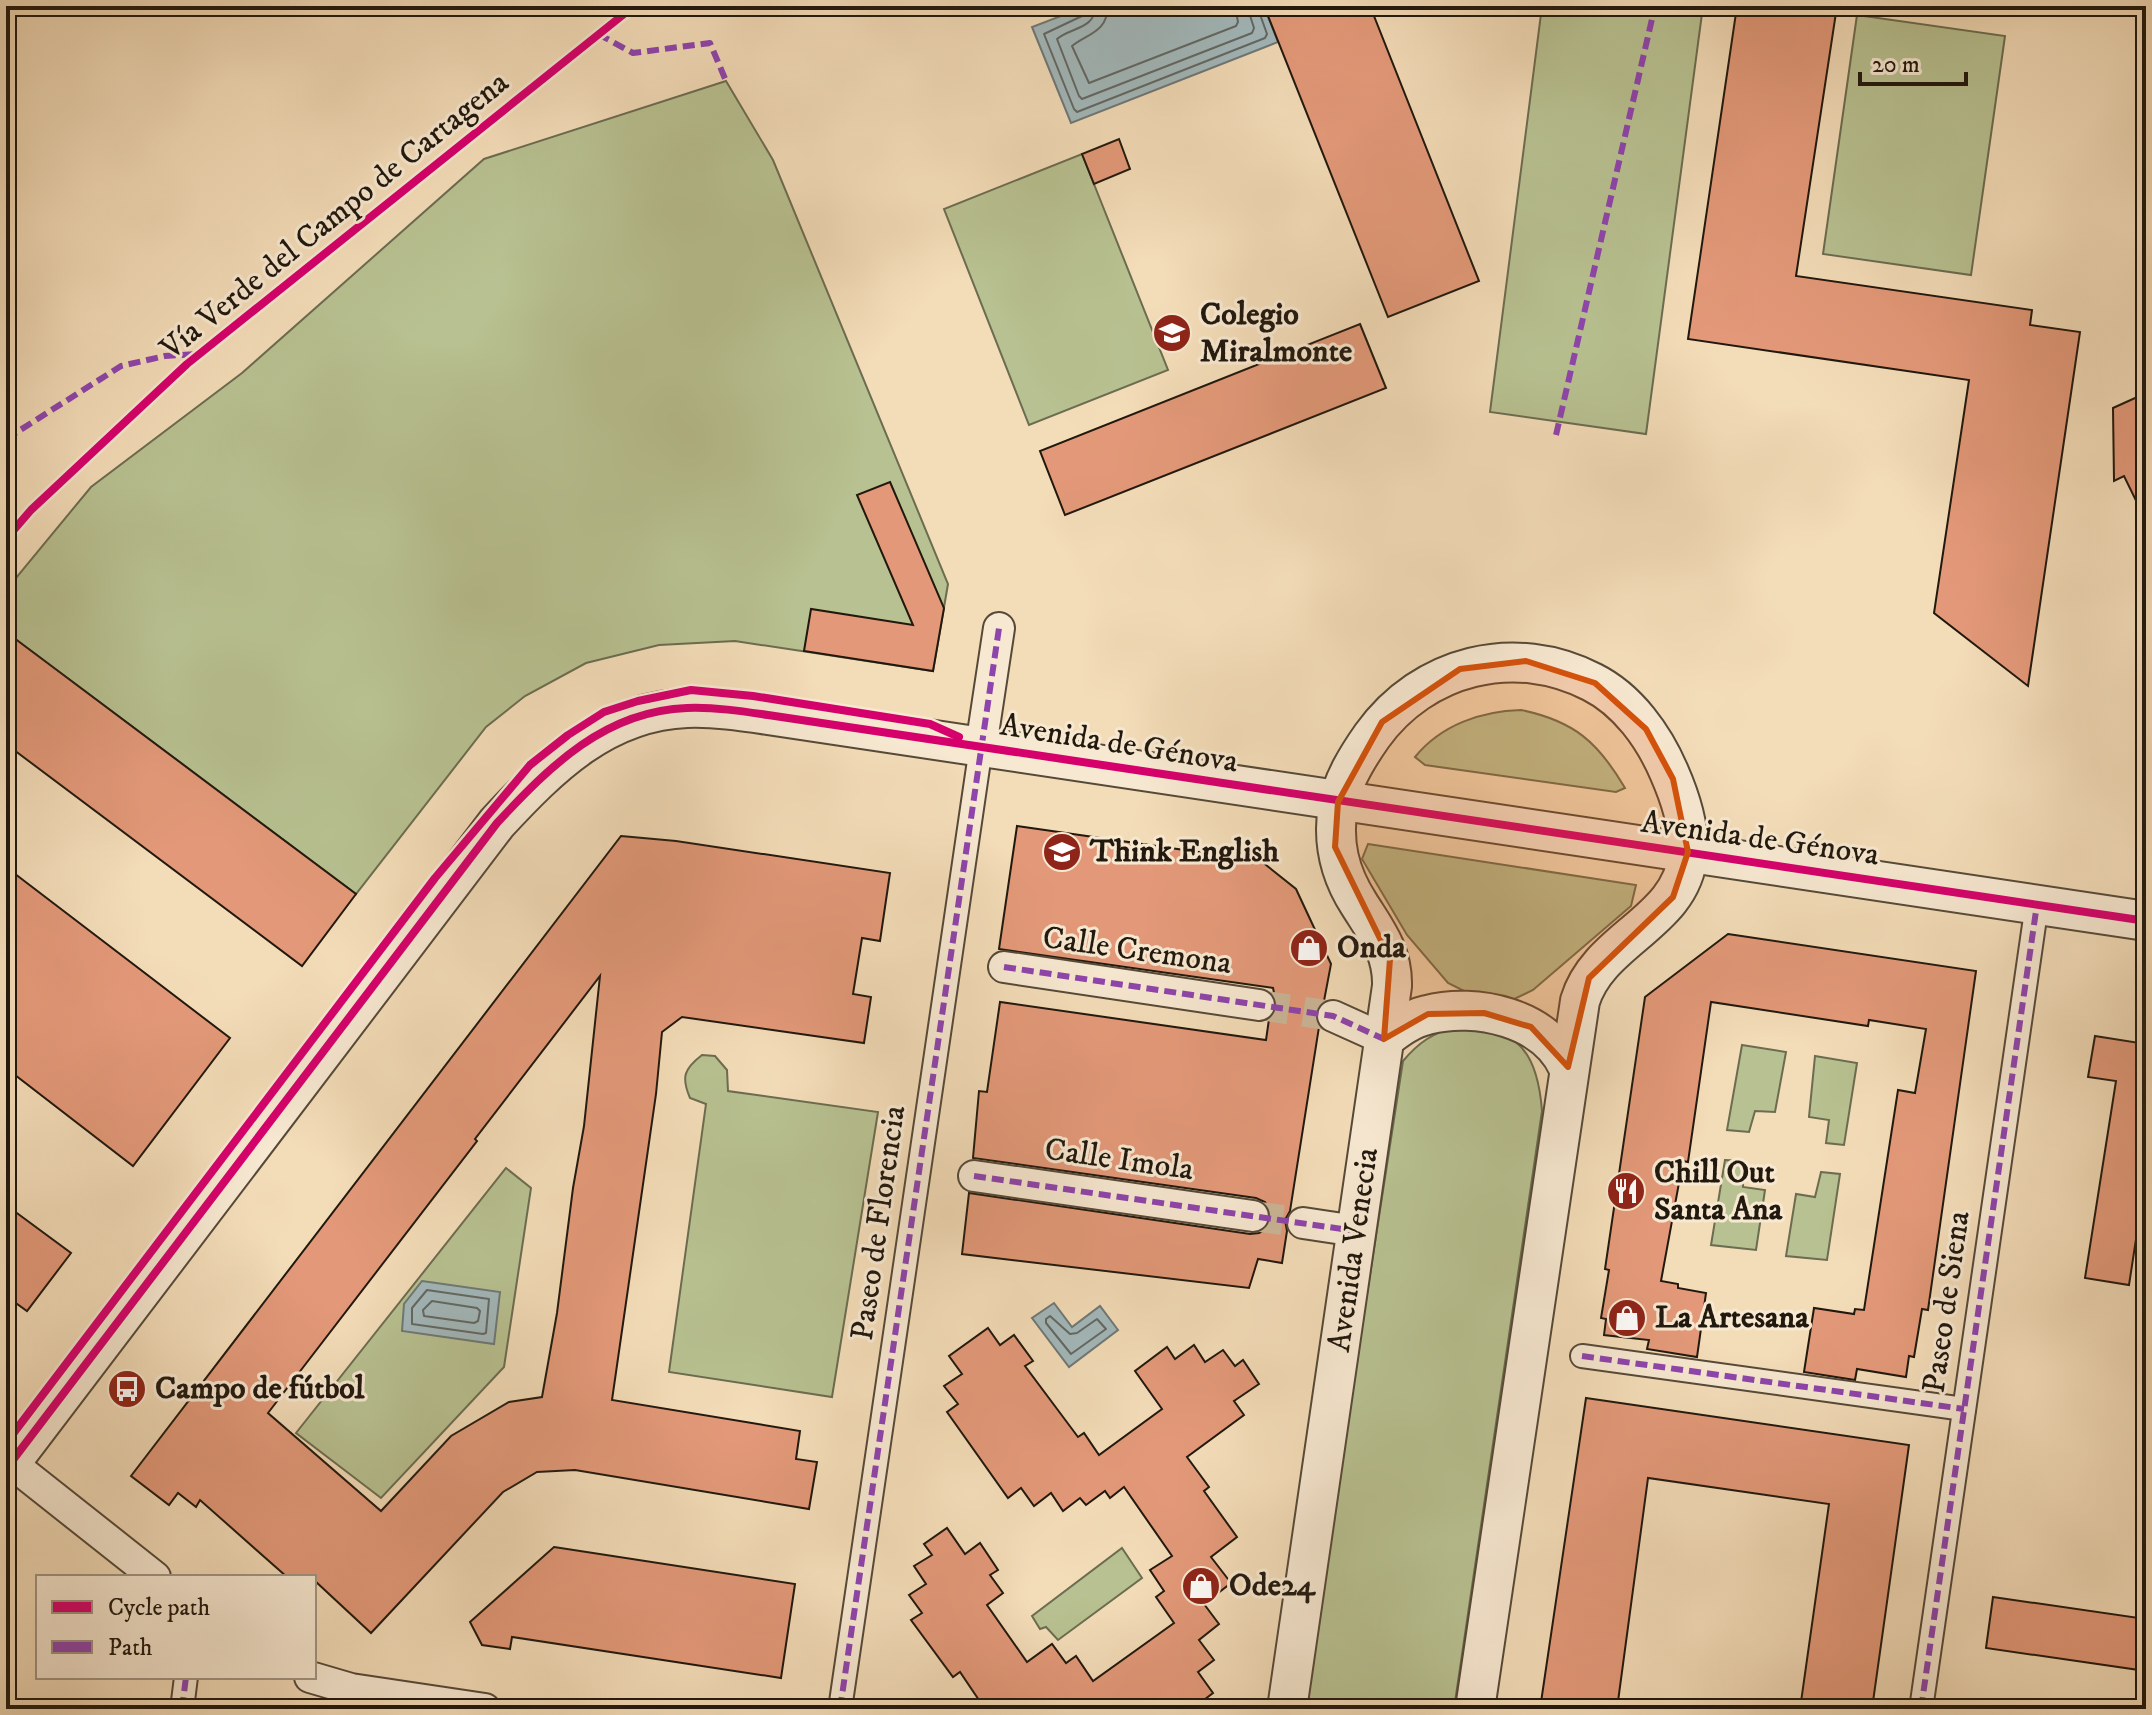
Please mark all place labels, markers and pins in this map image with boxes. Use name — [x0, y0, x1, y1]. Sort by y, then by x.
place label: Colegio Miralmonte — [1200, 295, 1352, 372]
school or university icon: Colegio Miralmonte — [1151, 312, 1193, 354]
school or university icon: Think English — [1041, 831, 1083, 873]
place label: Think English — [1089, 832, 1279, 872]
shop icon: Onda — [1288, 927, 1330, 969]
place label: Onda — [1337, 928, 1406, 968]
place label: Chill Out Santa Ana — [1654, 1153, 1783, 1230]
restaurant icon: Chill Out Santa Ana — [1605, 1170, 1647, 1212]
shop icon: La Artesana — [1606, 1297, 1648, 1339]
place label: La Artesana — [1655, 1298, 1809, 1338]
bus stop icon: Campo de fútbol — [106, 1368, 148, 1410]
place label: Campo de fútbol — [155, 1369, 365, 1409]
shop icon: Ode24 — [1180, 1565, 1222, 1607]
place label: Ode24 — [1229, 1566, 1317, 1606]

